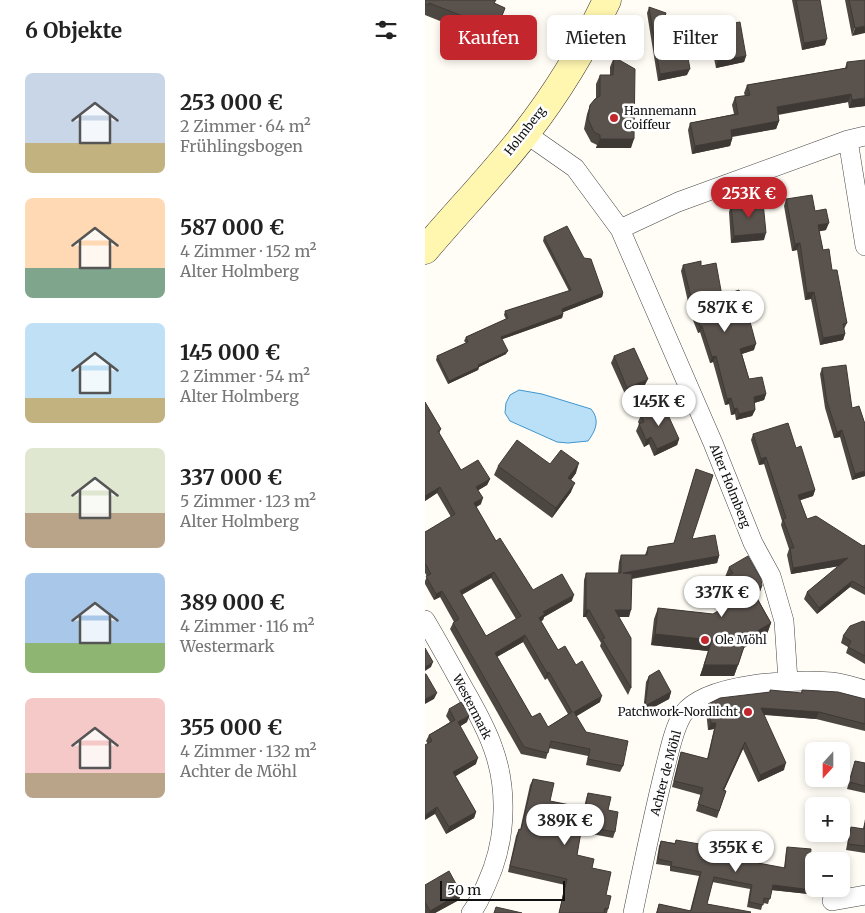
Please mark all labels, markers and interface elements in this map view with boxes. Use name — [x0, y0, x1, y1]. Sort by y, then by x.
chip: Kaufen — [440, 15, 537, 60]
chip: Mieten — [547, 15, 644, 60]
chip: Filter — [654, 15, 736, 60]
icon: filters — [372, 16, 400, 44]
text: 6 Objekte — [25, 17, 122, 44]
text: 253 000 € — [180, 89, 283, 116]
icon: home — [65, 93, 125, 153]
street label: Holmberg — [501, 103, 549, 158]
place label: Hannemann Coiffeur — [624, 103, 696, 132]
marker: Hannemann Coiffeur — [608, 112, 620, 124]
text: 2 Zimmer · 64 m² — [180, 116, 311, 136]
text: Frühlingsbogen — [180, 136, 303, 156]
pin: 253K € — [708, 176, 790, 219]
text: 253K € — [722, 183, 776, 203]
text: 587 000 € — [180, 214, 284, 241]
icon: home — [65, 218, 125, 278]
text: 4 Zimmer · 152 m² — [180, 241, 316, 261]
text: Alter Holmberg — [180, 261, 299, 281]
pin: 587K € — [684, 290, 766, 333]
text: 587K € — [697, 297, 753, 317]
text: 145 000 € — [180, 339, 280, 366]
icon: home — [65, 343, 125, 403]
text: 2 Zimmer · 54 m² — [180, 366, 310, 386]
pin: 145K € — [618, 384, 700, 427]
text: Alter Holmberg — [180, 386, 299, 406]
text: 145K € — [633, 391, 685, 411]
street label: Alter Holmberg — [706, 441, 754, 531]
text: 337 000 € — [180, 464, 282, 491]
icon: home — [65, 468, 125, 528]
text: 5 Zimmer · 123 m² — [180, 491, 316, 511]
text: Alter Holmberg — [180, 511, 299, 531]
pin: 337K € — [681, 576, 763, 618]
text: 337K € — [695, 582, 749, 602]
text: 389 000 € — [180, 589, 285, 616]
icon: home — [65, 593, 125, 653]
text: 4 Zimmer · 116 m² — [180, 616, 314, 636]
place label: Ole Möhl — [715, 632, 767, 647]
marker: Ole Möhl — [699, 634, 711, 646]
text: Westermark — [180, 636, 274, 656]
street label: Westermark — [449, 671, 495, 742]
place label: Patchwork-Nordlicht — [618, 704, 738, 719]
marker: Patchwork-Nordlicht — [742, 706, 754, 718]
text: 355 000 € — [180, 714, 282, 741]
icon: home — [65, 718, 125, 778]
street label: Achter de Möhl — [647, 728, 684, 818]
text: 4 Zimmer · 132 m² — [180, 741, 316, 761]
north arrow — [805, 742, 850, 788]
map controls — [805, 742, 850, 897]
text: Achter de Möhl — [180, 761, 297, 781]
button: + — [805, 797, 850, 842]
pin: 389K € — [524, 804, 606, 846]
text: 389K € — [537, 810, 593, 830]
pin: 355K € — [695, 830, 777, 873]
text: 355K € — [709, 837, 763, 857]
button: − — [805, 852, 850, 897]
scale bar — [440, 878, 565, 901]
text: 50 m — [447, 881, 481, 899]

